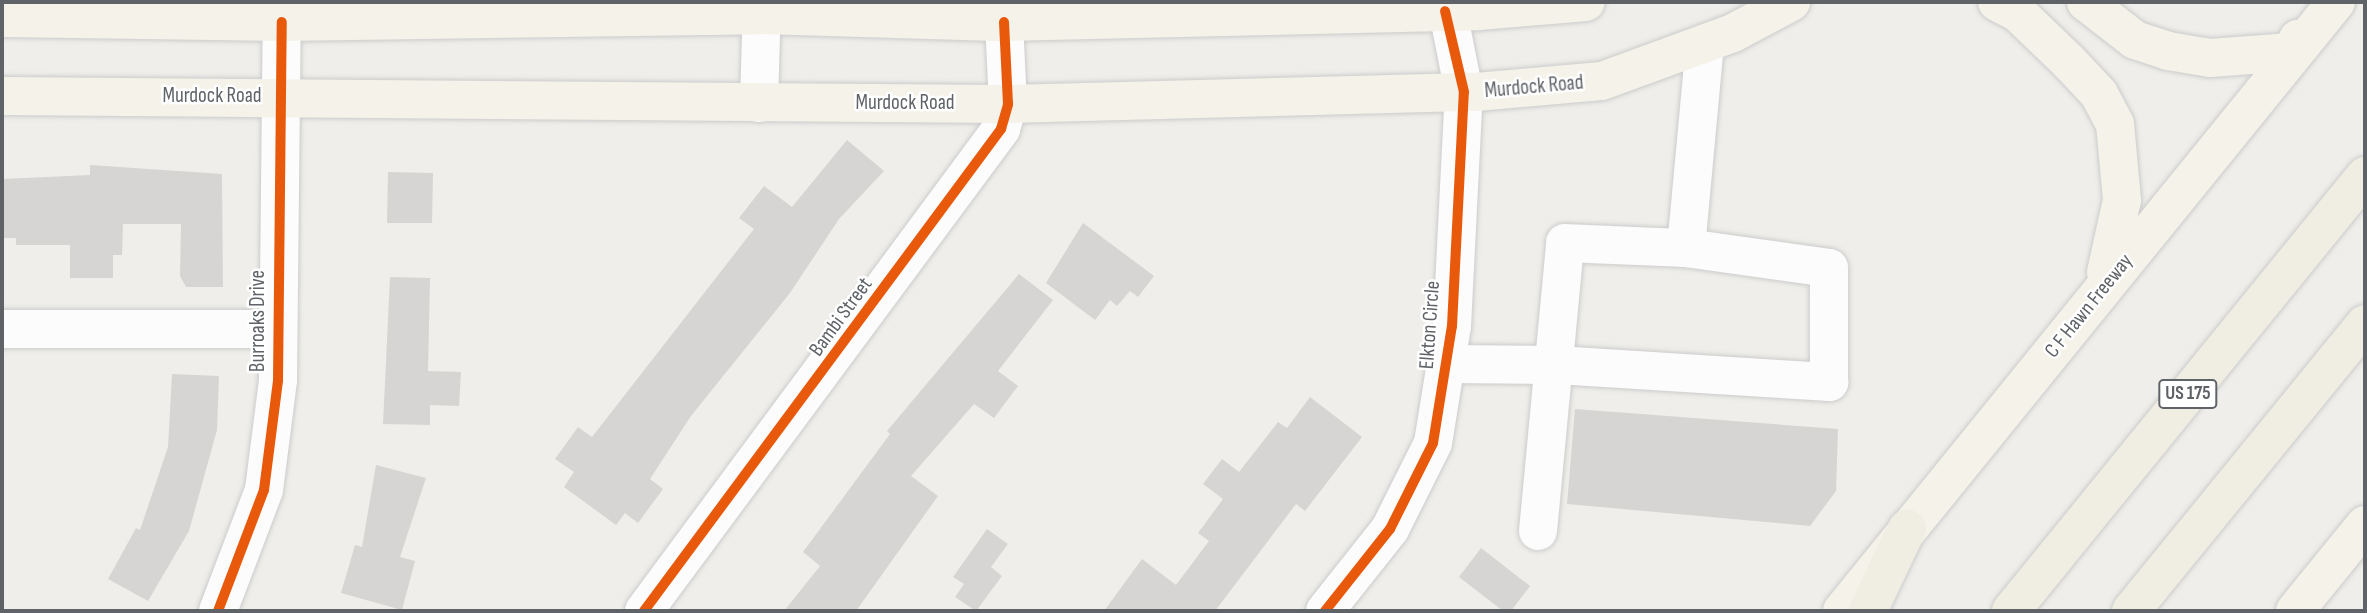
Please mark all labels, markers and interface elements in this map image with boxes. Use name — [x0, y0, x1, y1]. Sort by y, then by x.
street label: Murdock Road — [1484, 70, 1584, 104]
street label: Murdock Road — [162, 83, 262, 109]
street label: Murdock Road — [855, 90, 955, 116]
street label: C F Hawn Freeway — [2040, 249, 2138, 363]
street label: Burroaks Drive — [245, 270, 271, 372]
street label: Bambi Street — [804, 273, 878, 361]
street label: Elkton Circle — [1414, 280, 1446, 370]
road number: US 175 — [2158, 378, 2218, 410]

